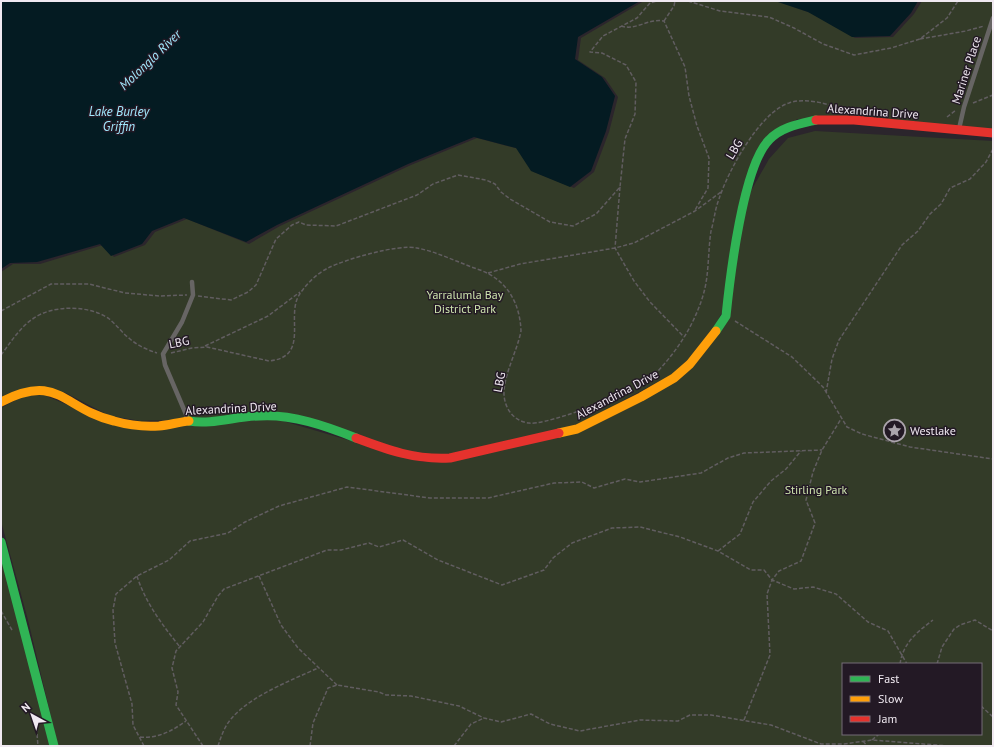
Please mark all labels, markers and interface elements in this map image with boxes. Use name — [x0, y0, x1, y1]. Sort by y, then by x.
water label: Molonglo River — [116, 26, 185, 94]
street label: Mariner Place — [948, 34, 984, 106]
street label: Alexandrina Drive — [827, 100, 919, 122]
water label: Lake Burley Griffin — [89, 103, 151, 135]
street label: LBG — [722, 136, 746, 162]
park label: Yarralumla Bay District Park — [427, 287, 504, 316]
street label: LBG — [167, 333, 191, 351]
street label: Alexandrina Drive — [573, 366, 661, 422]
street label: LBG — [490, 370, 508, 394]
street label: Alexandrina Drive — [185, 398, 277, 418]
place icon: Westlake — [882, 417, 908, 443]
place label: Westlake — [910, 423, 956, 438]
park label: Stirling Park — [785, 482, 848, 497]
legend — [842, 663, 982, 735]
text: Fast — [878, 671, 899, 686]
text: Slow — [878, 691, 903, 706]
north arrow — [12, 695, 52, 735]
text: N — [18, 700, 33, 715]
text: Jam — [877, 711, 897, 726]

